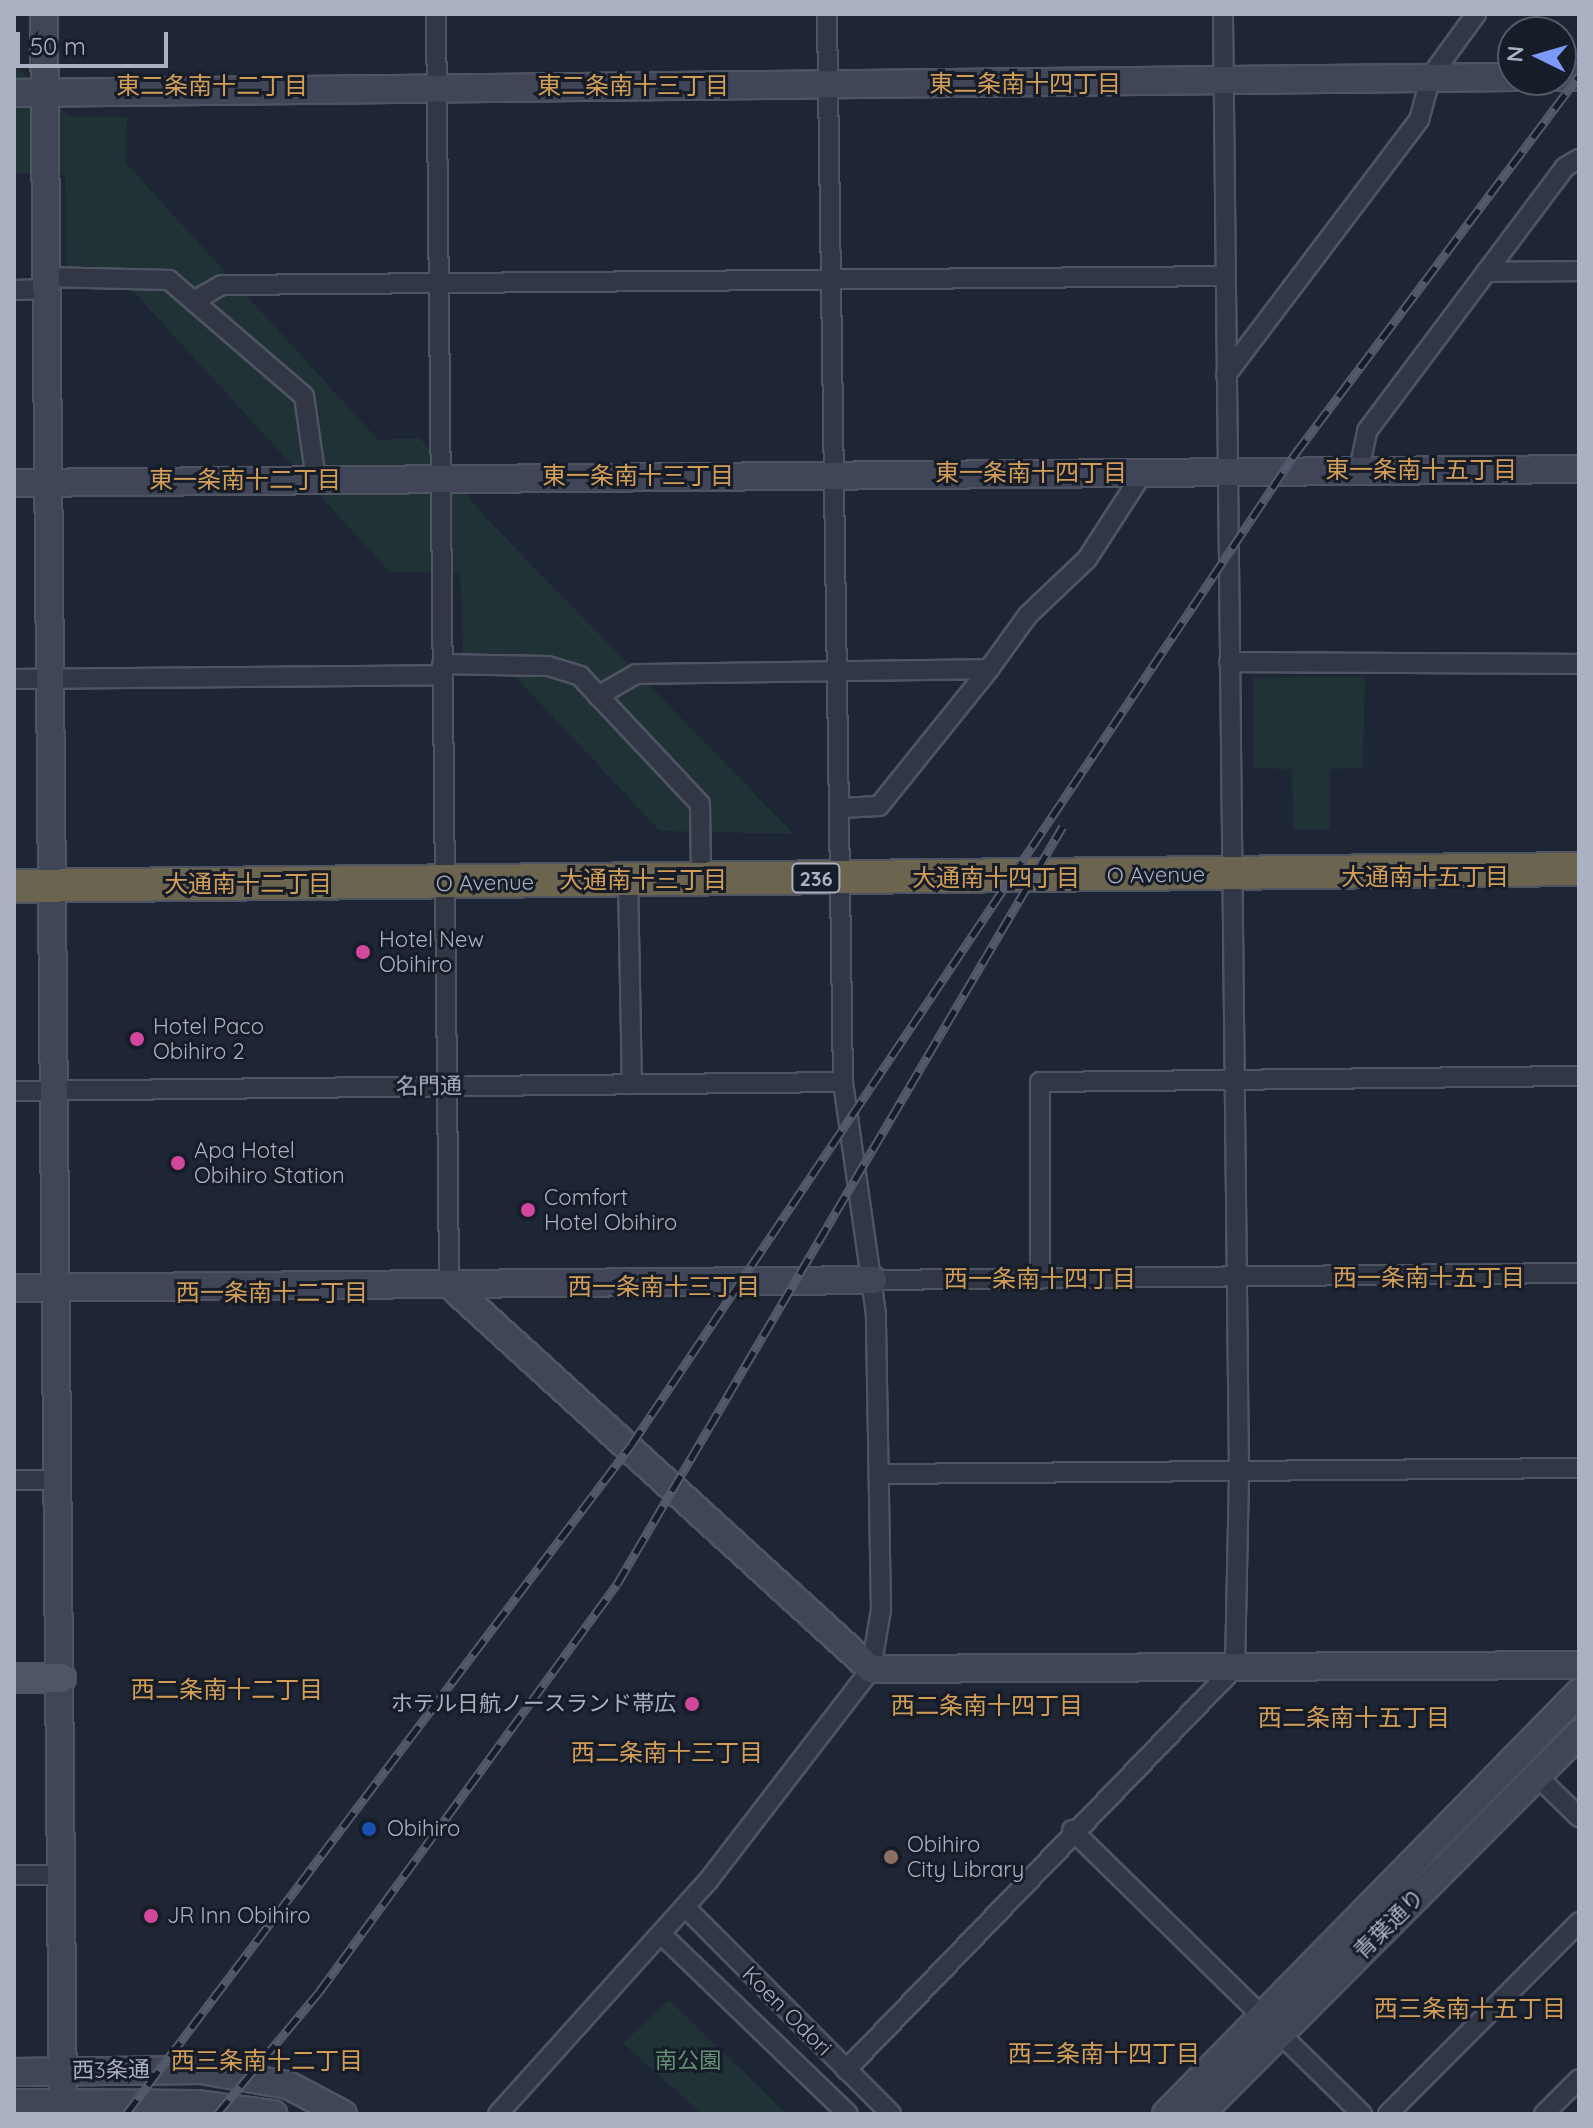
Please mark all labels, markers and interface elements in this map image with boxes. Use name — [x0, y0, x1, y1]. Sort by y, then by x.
scale bar — [20, 16, 172, 66]
north arrow — [1497, 16, 1577, 96]
text: 50 m — [30, 31, 86, 61]
text: N — [1500, 45, 1530, 63]
district label: 東二条南十四丁目 — [929, 70, 1121, 98]
district label: 東二条南十二丁目 — [116, 72, 308, 100]
district label: 東二条南十三丁目 — [537, 72, 729, 100]
district label: 東一条南十五丁目 — [1325, 456, 1517, 484]
district label: 東一条南十四丁目 — [935, 459, 1127, 487]
district label: 東一条南十三丁目 — [542, 462, 734, 490]
district label: 東一条南十二丁目 — [149, 466, 341, 494]
street label: O Avenue — [1107, 861, 1205, 889]
road number: 236 — [790, 862, 842, 894]
district label: 大通南十五丁目 — [1341, 863, 1509, 891]
district label: 大通南十四丁目 — [912, 864, 1080, 892]
district label: 大通南十三丁目 — [559, 866, 727, 894]
street label: O Avenue — [436, 869, 534, 897]
district label: 大通南十二丁目 — [164, 870, 332, 898]
place label: Hotel New Obihiro — [379, 926, 484, 978]
marker: Hotel New Obihiro — [354, 943, 372, 961]
place label: Hotel Paco Obihiro 2 — [153, 1013, 264, 1064]
marker: Hotel Paco Obihiro 2 — [128, 1030, 146, 1048]
street label: 名門通 — [396, 1072, 462, 1100]
place label: Apa Hotel Obihiro Station — [194, 1137, 345, 1188]
marker: Apa Hotel Obihiro Station — [169, 1154, 187, 1172]
place label: Comfort Hotel Obihiro — [544, 1184, 677, 1236]
marker: Comfort Hotel Obihiro — [519, 1201, 537, 1219]
district label: 西一条南十五丁目 — [1333, 1264, 1525, 1292]
district label: 西一条南十四丁目 — [944, 1265, 1136, 1293]
district label: 西一条南十三丁目 — [568, 1273, 760, 1301]
district label: 西一条南十二丁目 — [176, 1279, 368, 1307]
district label: 西二条南十二丁目 — [131, 1676, 323, 1704]
place label: ホテル日航ノースランド帯広 — [390, 1691, 676, 1717]
district label: 西二条南十四丁目 — [891, 1692, 1083, 1720]
marker: ホテル日航ノースランド帯広 — [683, 1695, 701, 1713]
district label: 西二条南十五丁目 — [1258, 1704, 1450, 1732]
district label: 西二条南十三丁目 — [571, 1739, 763, 1767]
place label: Obihiro — [387, 1816, 460, 1842]
marker: Obihiro — [358, 1818, 380, 1840]
place label: Obihiro City Library — [907, 1831, 1024, 1882]
marker: Obihiro City Library — [882, 1848, 900, 1866]
street label: 青葉通り — [1349, 1884, 1429, 1964]
place label: JR Inn Obihiro — [167, 1903, 311, 1929]
marker: JR Inn Obihiro — [142, 1907, 160, 1925]
street label: Koen Odori — [737, 1961, 837, 2061]
district label: 西三条南十五丁目 — [1374, 1995, 1566, 2023]
district label: 西三条南十四丁目 — [1008, 2040, 1200, 2068]
district label: 西三条南十二丁目 — [171, 2047, 363, 2075]
park label: 南公園 — [655, 2048, 721, 2074]
street label: 西3条通 — [72, 2056, 150, 2084]

